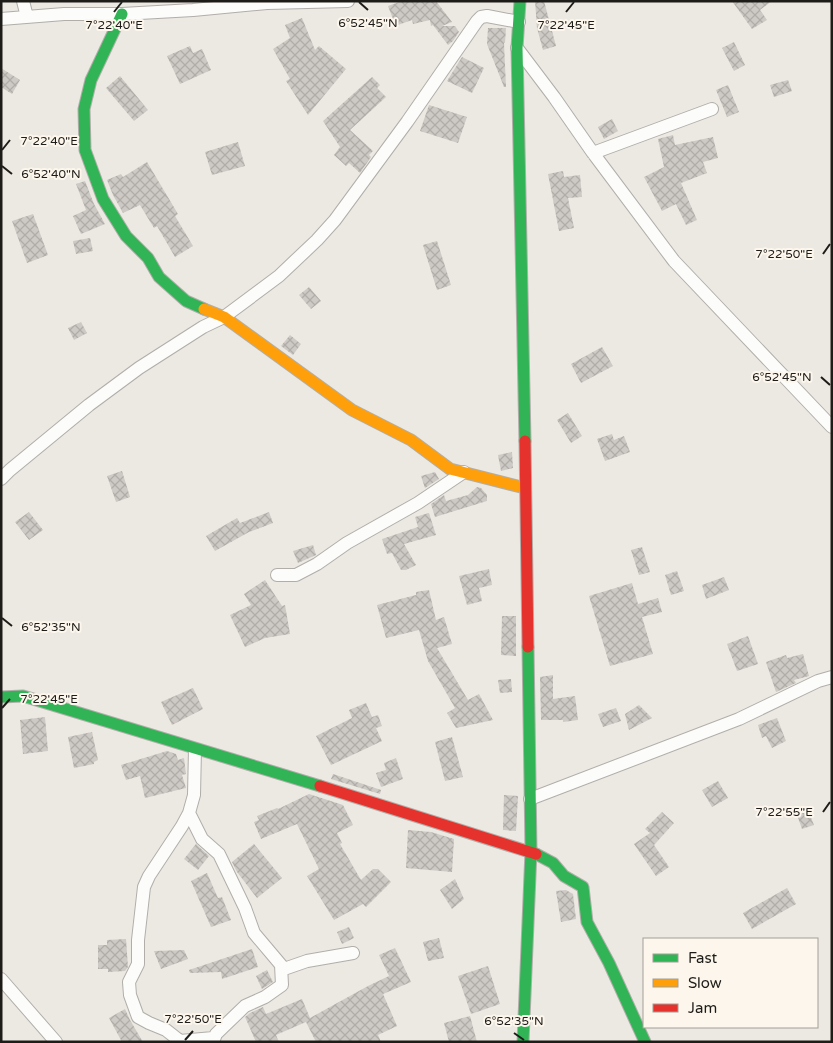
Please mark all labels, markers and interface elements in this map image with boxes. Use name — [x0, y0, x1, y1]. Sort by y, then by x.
text: 6°52'45"N — [338, 16, 398, 30]
text: 7°22'40"E — [85, 18, 143, 32]
text: 7°22'45"E — [537, 18, 595, 32]
text: 7°22'40"E — [20, 134, 78, 148]
text: 6°52'40"N — [21, 167, 81, 181]
text: 7°22'50"E — [755, 247, 813, 261]
text: 6°52'45"N — [752, 370, 812, 384]
text: 6°52'35"N — [21, 620, 81, 634]
text: 7°22'45"E — [20, 692, 78, 706]
text: 7°22'55"E — [755, 805, 813, 819]
legend — [643, 938, 818, 1028]
text: Fast — [688, 949, 718, 967]
text: Slow — [688, 974, 722, 992]
text: Jam — [688, 999, 717, 1017]
text: 7°22'50"E — [164, 1012, 222, 1026]
text: 6°52'35"N — [484, 1014, 544, 1028]

